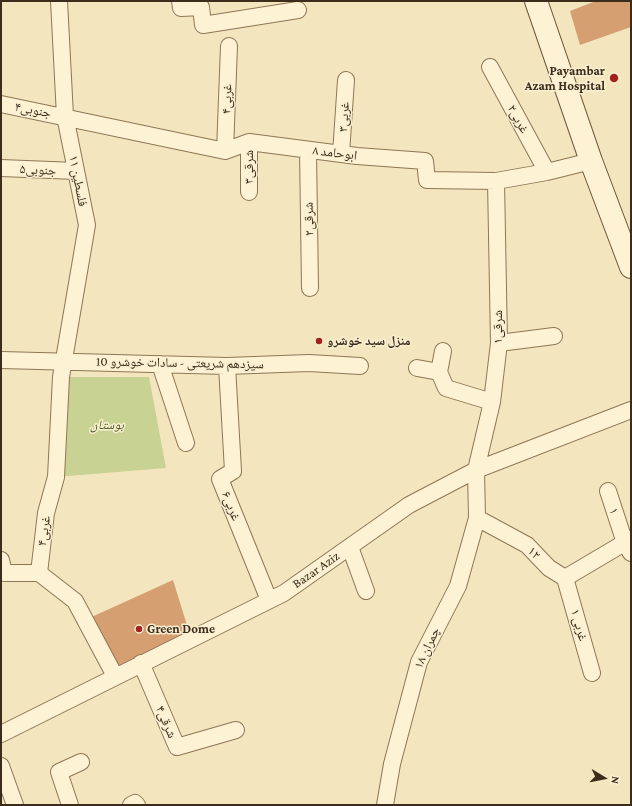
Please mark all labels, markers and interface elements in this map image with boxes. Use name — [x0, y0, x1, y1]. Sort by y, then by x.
place label: Payambar Azam Hospital — [525, 63, 605, 94]
marker: Payambar Azam Hospital — [608, 72, 620, 84]
street label: غربی۴ — [219, 84, 235, 114]
street label: جنوبی۴ — [14, 99, 52, 121]
street label: غربی۳ — [335, 101, 353, 133]
street label: غربی۲ — [504, 102, 532, 136]
street label: ابوحامد ۸ — [312, 143, 358, 163]
street label: شرقی۳ — [241, 150, 257, 184]
street label: فلسطین ۱۱ — [65, 154, 91, 208]
street label: جنوبی۵ — [19, 161, 57, 179]
street label: شرقی۲ — [301, 202, 317, 236]
street label: شرقی۱ — [490, 310, 506, 344]
place label: منزل سید خوشرو — [327, 333, 411, 349]
marker: منزل سید خوشرو — [314, 336, 324, 346]
street label: سیزدهم شریعتی - سادات خوشرو 10 — [96, 354, 264, 372]
park label: بوستان — [90, 417, 124, 433]
street label: غربی۶ — [218, 489, 244, 523]
street label: ۱ — [606, 506, 622, 516]
street label: غربی۴ — [34, 515, 54, 547]
street label: ۱۲ — [524, 543, 544, 563]
street label: Bazar Aziz — [290, 548, 342, 592]
street label: ۱ غربی — [567, 607, 591, 643]
place label: Green Dome — [147, 621, 215, 637]
marker: Green Dome — [134, 624, 144, 634]
street label: چمران ۱۸ — [411, 625, 443, 671]
street label: شرقی۴ — [152, 703, 180, 741]
north arrow — [584, 758, 624, 798]
text: N — [609, 775, 622, 785]

